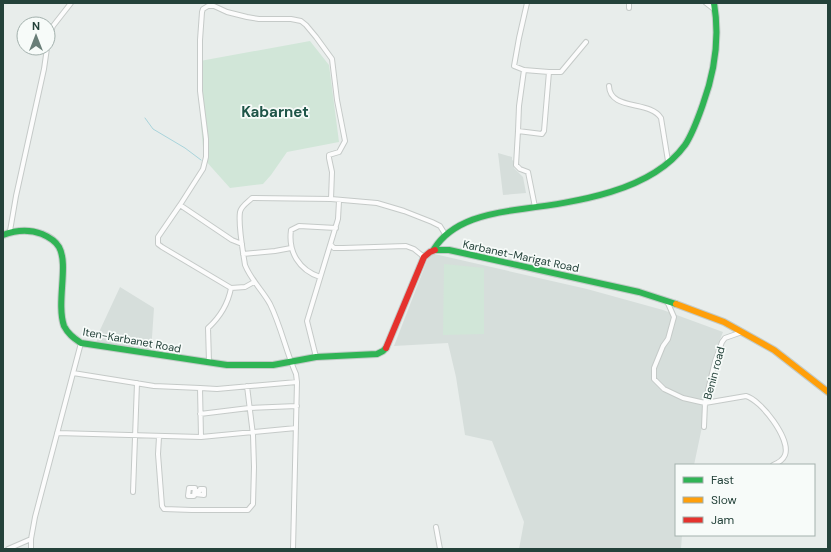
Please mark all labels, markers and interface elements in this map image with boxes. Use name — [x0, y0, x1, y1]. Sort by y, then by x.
north arrow — [16, 16, 56, 56]
text: N — [32, 19, 40, 33]
district label: Kabarnet — [241, 102, 309, 122]
street label: Karbanet-Marigat Road — [462, 237, 581, 275]
street label: Iten-Karbanet Road — [82, 324, 182, 356]
street label: Benin road — [700, 345, 728, 401]
legend — [675, 464, 815, 536]
text: Fast — [711, 472, 734, 488]
text: Slow — [711, 492, 737, 508]
text: Jam — [711, 512, 734, 528]

